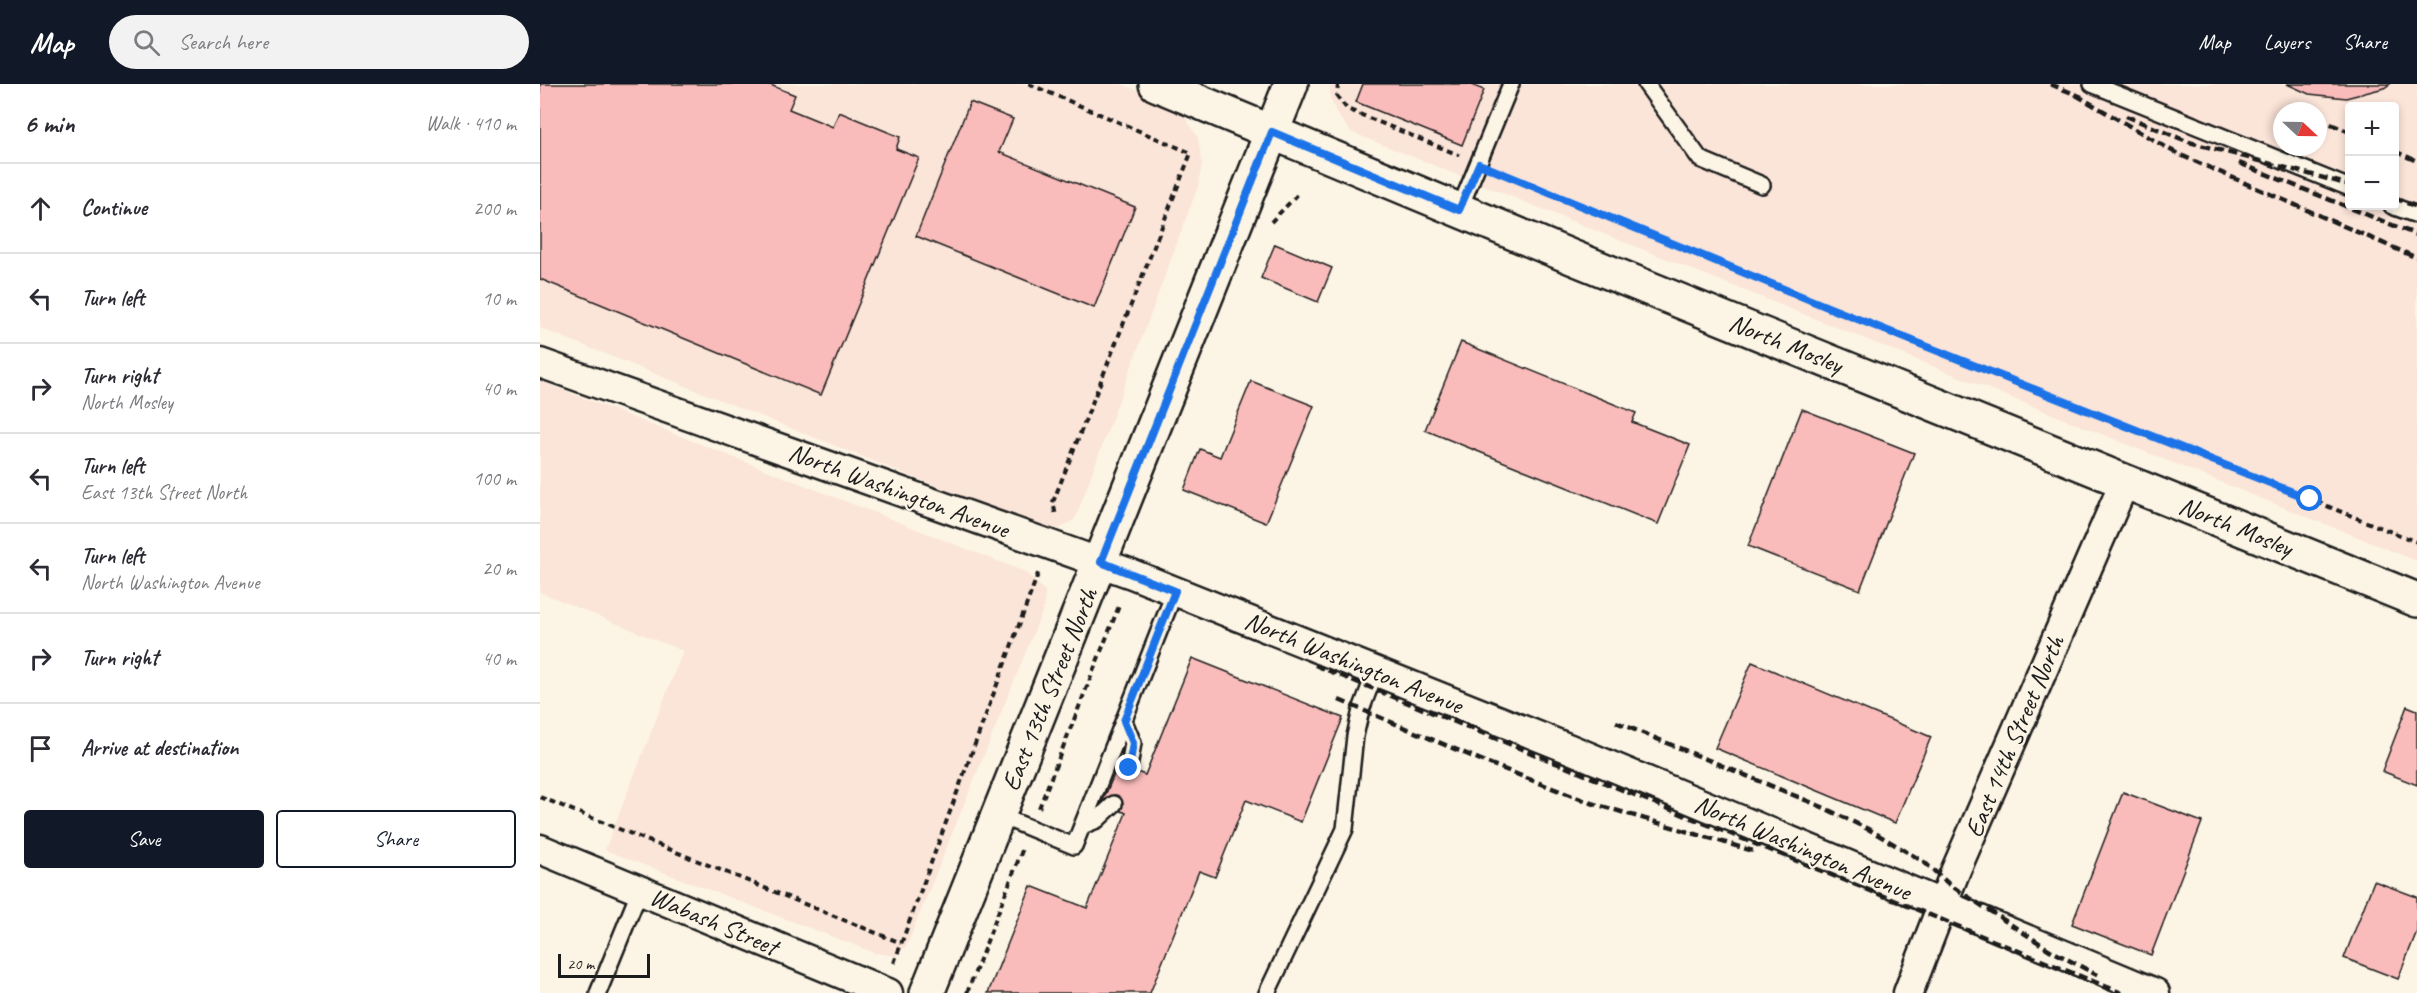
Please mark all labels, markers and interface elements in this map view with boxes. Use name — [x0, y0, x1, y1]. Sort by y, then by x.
search box — [109, 15, 529, 69]
text: Map — [30, 25, 73, 60]
icon: search — [130, 26, 163, 59]
text: Search here — [178, 28, 268, 56]
text: Map — [2198, 29, 2231, 55]
text: Layers — [2264, 29, 2310, 55]
text: Share — [2343, 29, 2387, 55]
north arrow — [2273, 102, 2327, 156]
map controls — [2345, 102, 2399, 210]
button: + — [2345, 102, 2399, 156]
text: 6 min — [24, 107, 74, 140]
text: Walk · 410 m — [426, 111, 516, 136]
button: − — [2345, 156, 2399, 210]
icon: ahead — [24, 192, 57, 225]
text: Continue — [81, 194, 147, 222]
text: 200 m — [473, 196, 516, 221]
icon: left — [24, 282, 57, 315]
text: Turn left — [81, 284, 145, 312]
text: 10 m — [482, 286, 516, 311]
street label: North Mosley — [1724, 306, 1849, 382]
text: Turn right — [81, 362, 158, 390]
icon: right — [24, 372, 57, 405]
text: 40 m — [482, 376, 516, 401]
text: North Mosley — [81, 390, 173, 415]
street label: North Washington Avenue — [784, 435, 1016, 547]
text: Turn left — [81, 452, 145, 480]
icon: left — [24, 462, 57, 495]
text: 100 m — [473, 466, 516, 491]
text: East 13th Street North — [81, 480, 247, 505]
route start — [2296, 485, 2322, 511]
street label: North Mosley — [2174, 489, 2299, 565]
text: Turn left — [81, 542, 145, 570]
icon: left — [24, 552, 57, 585]
text: 20 m — [482, 556, 516, 581]
text: North Washington Avenue — [81, 570, 259, 595]
street label: East 13th Street North — [994, 582, 1106, 795]
street label: North Washington Avenue — [1240, 604, 1470, 722]
street label: East 14th Street North — [1957, 629, 2072, 842]
icon: right — [24, 642, 57, 675]
text: Turn right — [81, 644, 158, 672]
text: 40 m — [482, 646, 516, 671]
icon: arrive — [24, 732, 57, 765]
text: Arrive at destination — [81, 734, 238, 762]
route end — [1115, 754, 1141, 780]
street label: North Washington Avenue — [1690, 787, 1918, 909]
button: Save — [24, 810, 264, 868]
button: Share — [276, 810, 516, 868]
street label: Wabash Street — [645, 880, 786, 964]
scale bar — [558, 951, 650, 978]
text: 20 m — [567, 954, 594, 974]

